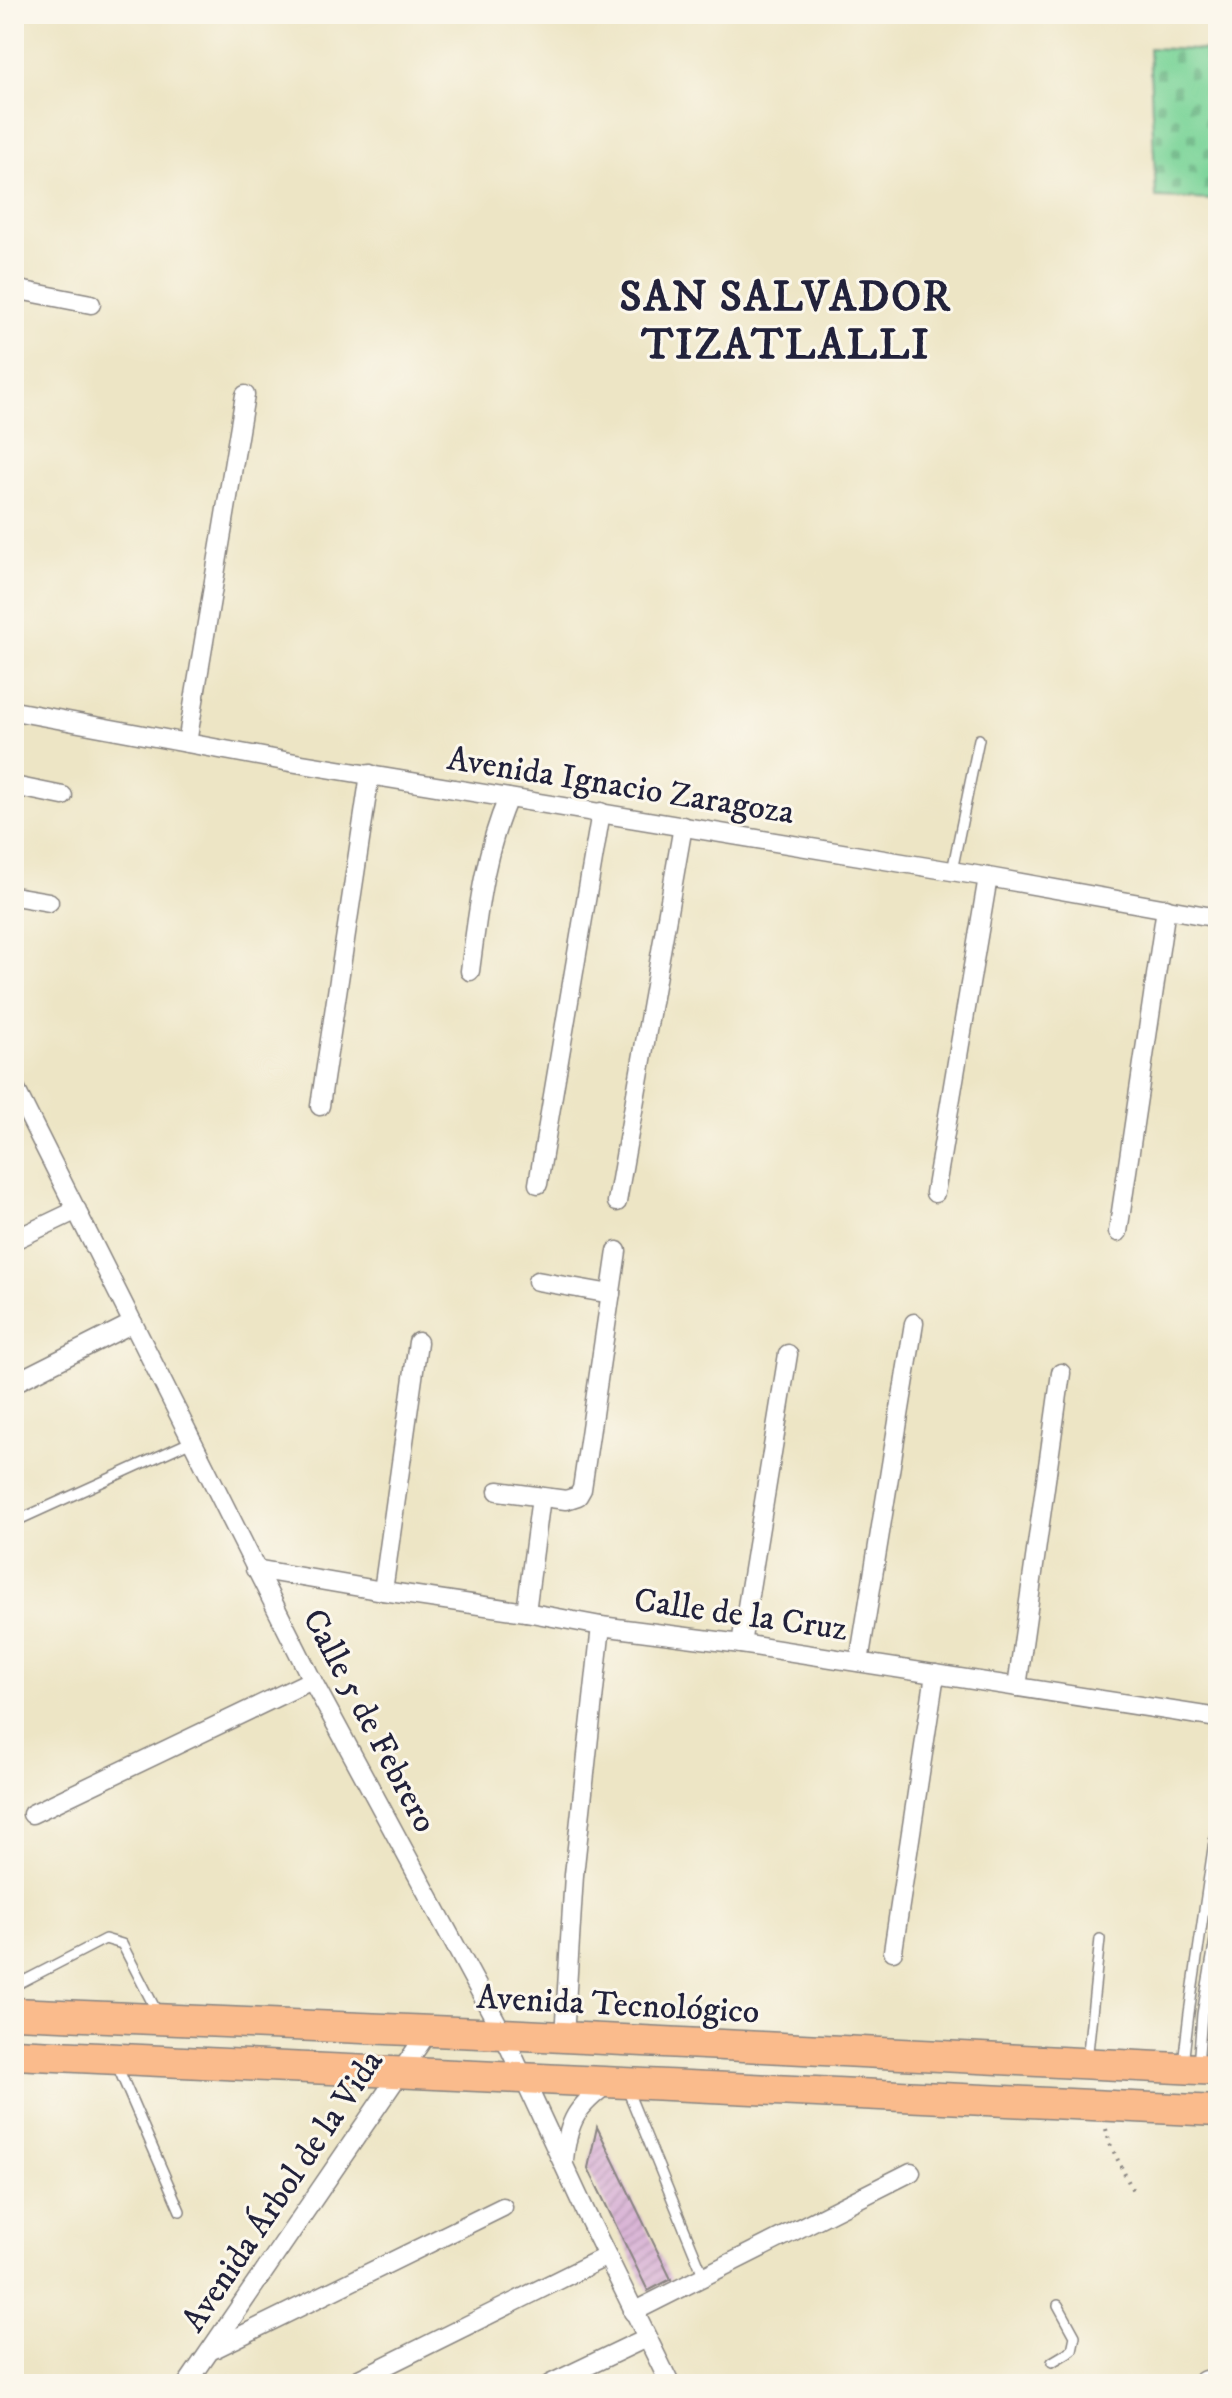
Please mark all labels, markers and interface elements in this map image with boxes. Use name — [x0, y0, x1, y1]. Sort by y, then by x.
district label: SAN SALVADOR TIZATLALLI — [620, 272, 952, 372]
street label: Avenida Ignacio Zaragoza — [444, 738, 798, 834]
street label: Calle de la Cruz — [631, 1579, 850, 1651]
street label: Calle 5 de Febrero — [293, 1602, 446, 1840]
street label: Avenida Tecnológico — [475, 1977, 760, 2033]
street label: Avenida Árbol de la Vida — [173, 2042, 393, 2340]

